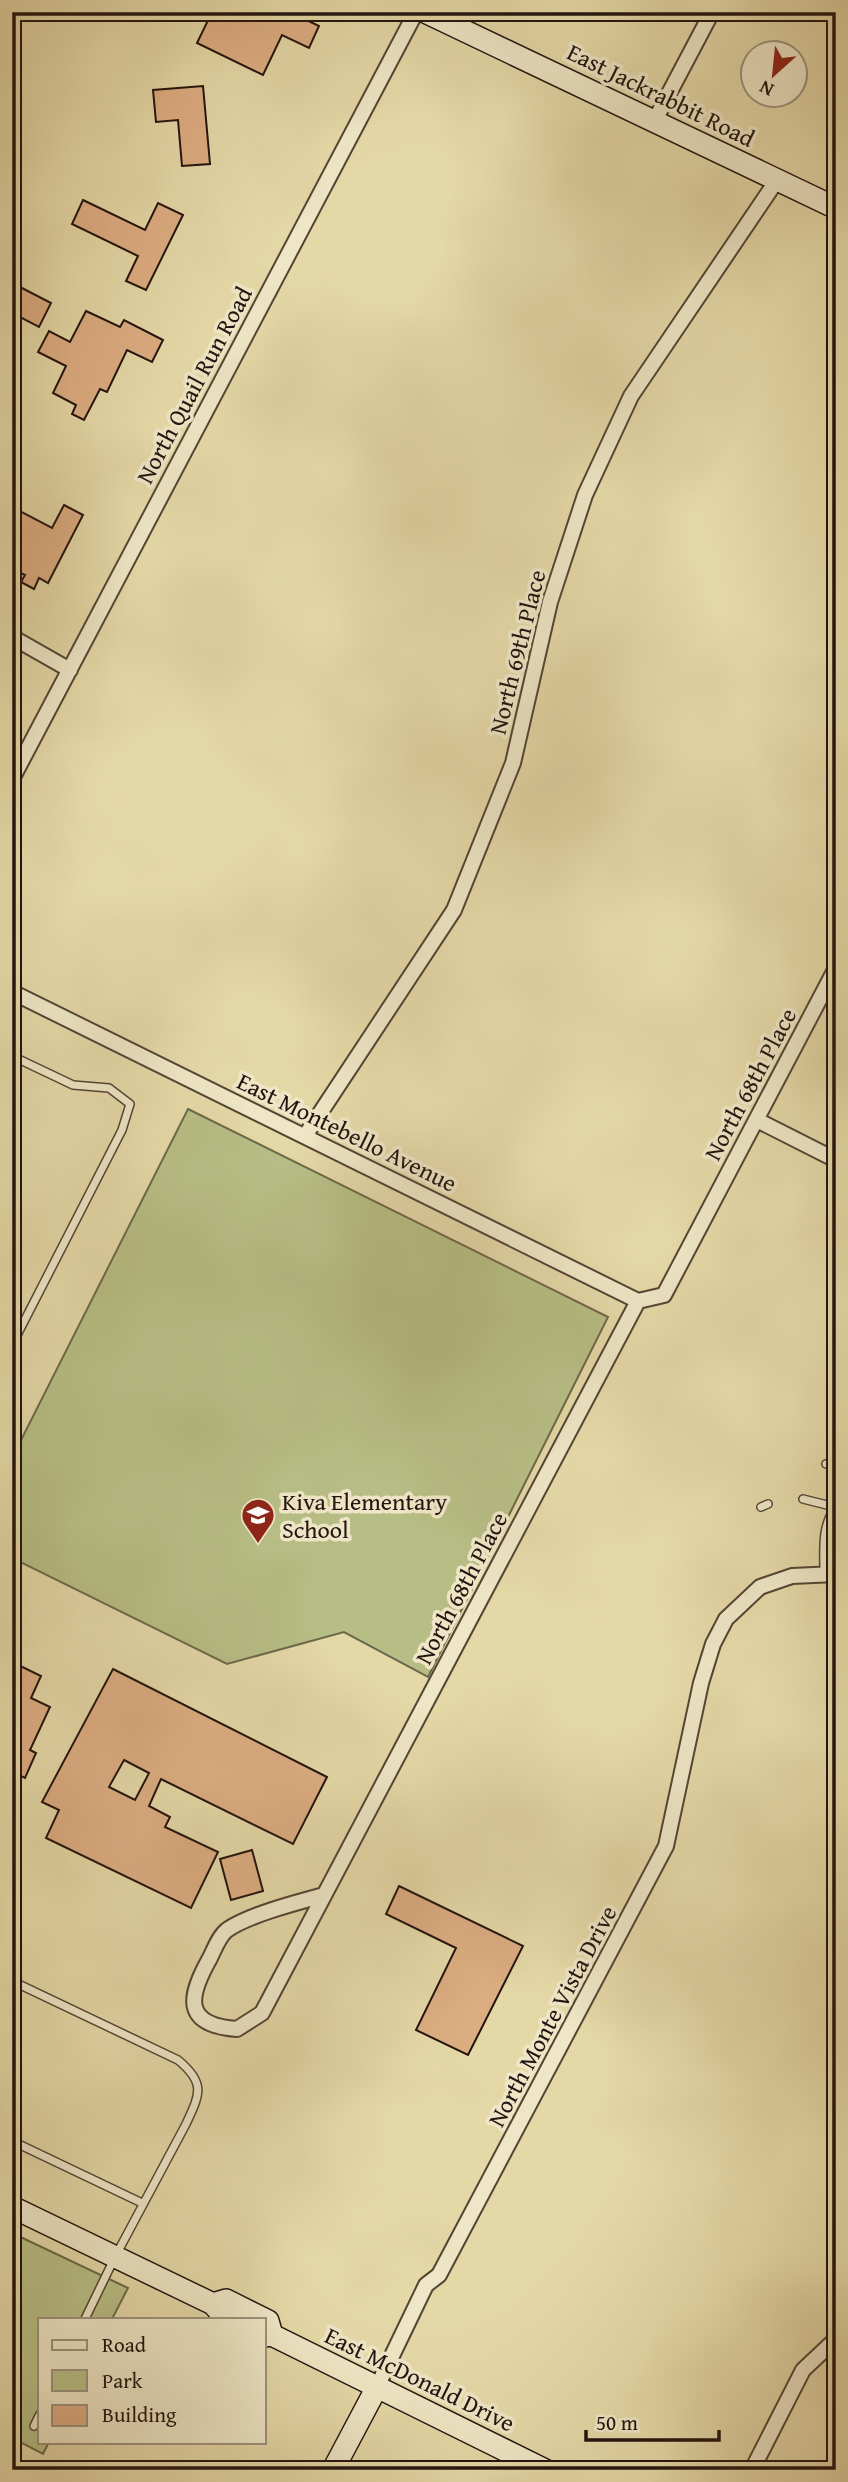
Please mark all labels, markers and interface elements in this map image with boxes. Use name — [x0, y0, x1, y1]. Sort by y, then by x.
street label: East Jackrabbit Road — [561, 34, 761, 156]
north arrow — [740, 38, 810, 108]
text: N — [754, 74, 778, 105]
street label: North Quail Run Road — [127, 280, 261, 490]
street label: North 69th Place — [480, 566, 554, 738]
street label: North 68th Place — [695, 1001, 805, 1167]
street label: East Montebello Avenue — [231, 1064, 463, 1200]
place label: Kiva Elementary School — [282, 1484, 447, 1547]
school or university icon: Kiva Elementary School — [239, 1496, 277, 1545]
street label: North 68th Place — [406, 1505, 516, 1671]
street label: North Monte Vista Drive — [479, 1899, 625, 2133]
legend — [38, 2318, 266, 2444]
street label: East McDonald Drive — [319, 2318, 521, 2440]
text: Road — [102, 2329, 147, 2360]
text: Park — [102, 2365, 143, 2396]
scale bar — [586, 2398, 718, 2442]
text: Building — [102, 2399, 177, 2430]
text: 50 m — [596, 2407, 638, 2438]

